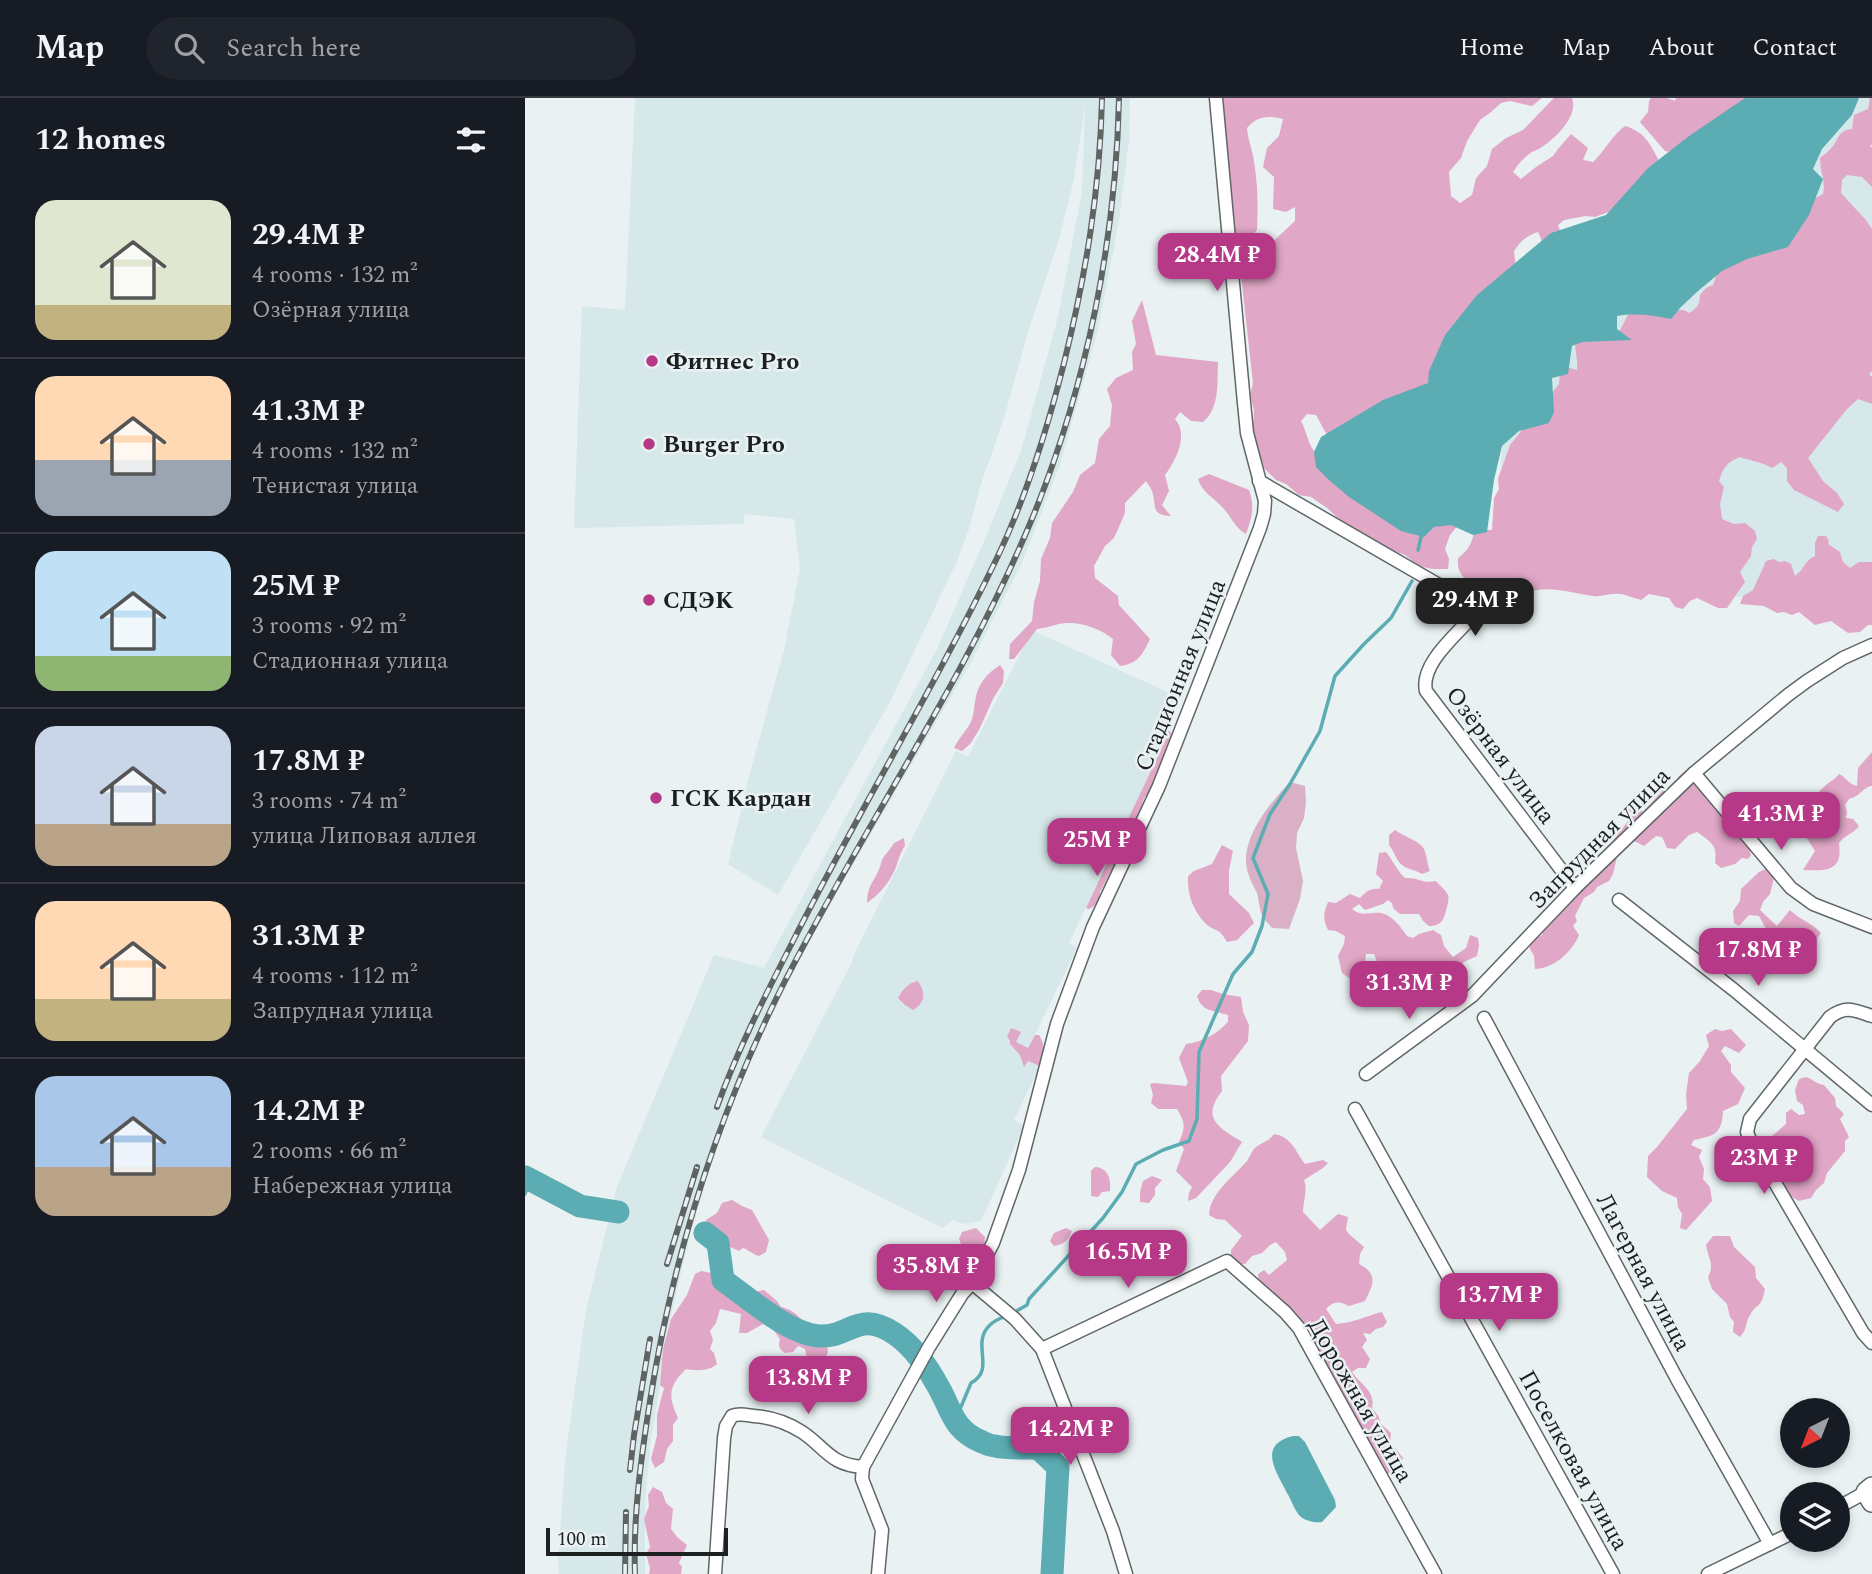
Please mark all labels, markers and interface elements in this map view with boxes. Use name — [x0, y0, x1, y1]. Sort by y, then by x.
search box — [146, 17, 636, 80]
text: Map — [35, 23, 104, 73]
text: Search here — [226, 28, 361, 68]
icon: search — [170, 29, 208, 67]
text: Home — [1459, 30, 1524, 66]
text: Map — [1562, 30, 1610, 66]
text: About — [1648, 30, 1714, 66]
text: Contact — [1752, 30, 1837, 66]
text: 12 homes — [35, 117, 166, 163]
icon: filters — [452, 121, 490, 159]
text: 29.4M ₽ — [252, 212, 365, 258]
icon: home — [91, 228, 175, 312]
pin: 28.4M ₽ — [1152, 234, 1282, 293]
text: 28.4M ₽ — [1174, 238, 1260, 273]
text: 4 rooms · 132 m² — [252, 258, 418, 293]
text: Озёрная улица — [252, 293, 410, 328]
place label: Фитнес Pro — [666, 344, 799, 380]
marker: Фитнес Pro — [644, 353, 660, 369]
text: 41.3M ₽ — [252, 388, 365, 434]
icon: home — [91, 404, 175, 488]
place label: Burger Pro — [663, 427, 785, 463]
text: 4 rooms · 132 m² — [252, 434, 418, 469]
marker: Burger Pro — [641, 436, 657, 452]
text: Тенистая улица — [252, 469, 418, 504]
text: 25M ₽ — [252, 563, 340, 609]
street label: Стадионная улица — [1126, 573, 1236, 777]
pin: 29.4M ₽ — [1410, 578, 1540, 638]
icon: home — [91, 579, 175, 663]
place label: СДЭК — [663, 583, 734, 619]
text: 29.4M ₽ — [1432, 583, 1518, 618]
marker: СДЭК — [641, 592, 657, 608]
text: 3 rooms · 92 m² — [252, 609, 406, 644]
text: Стадионная улица — [252, 644, 448, 679]
street label: Озёрная улица — [1436, 679, 1564, 832]
text: 17.8M ₽ — [252, 738, 365, 784]
icon: home — [91, 754, 175, 838]
street label: Запрудная улица — [1520, 759, 1679, 918]
place label: ГСК Кардан — [670, 781, 811, 817]
text: 3 rooms · 74 m² — [252, 784, 406, 819]
marker: ГСК Кардан — [648, 790, 664, 806]
pin: 41.3M ₽ — [1716, 792, 1846, 852]
text: 41.3M ₽ — [1738, 797, 1824, 832]
pin: 25M ₽ — [1048, 818, 1146, 878]
text: улица Липовая аллея — [252, 819, 477, 854]
text: 25M ₽ — [1063, 823, 1131, 858]
text: 31.3M ₽ — [252, 913, 365, 959]
pin: 17.8M ₽ — [1693, 928, 1823, 988]
icon: home — [91, 929, 175, 1013]
text: 17.8M ₽ — [1715, 933, 1801, 968]
text: 4 rooms · 112 m² — [252, 959, 418, 994]
pin: 31.3M ₽ — [1344, 962, 1474, 1021]
text: 31.3M ₽ — [1366, 966, 1452, 1001]
text: Запрудная улица — [252, 994, 433, 1029]
text: 14.2M ₽ — [252, 1088, 365, 1134]
icon: home — [91, 1104, 175, 1188]
text: 2 rooms · 66 m² — [252, 1134, 406, 1169]
pin: 23M ₽ — [1715, 1136, 1813, 1196]
text: 23M ₽ — [1730, 1141, 1798, 1176]
text: Набережная улица — [252, 1169, 452, 1204]
street label: Лагерная улица — [1586, 1187, 1700, 1358]
pin: 16.5M ₽ — [1063, 1230, 1193, 1290]
text: 16.5M ₽ — [1085, 1235, 1171, 1270]
pin: 35.8M ₽ — [871, 1244, 1001, 1304]
text: 35.8M ₽ — [893, 1249, 979, 1284]
pin: 13.7M ₽ — [1434, 1274, 1564, 1333]
text: 13.7M ₽ — [1456, 1278, 1542, 1313]
street label: Дорожная улица — [1298, 1311, 1422, 1490]
pin: 13.8M ₽ — [743, 1356, 873, 1416]
text: 13.8M ₽ — [765, 1361, 851, 1396]
street label: Поселковая улица — [1509, 1364, 1638, 1558]
north arrow — [1780, 1398, 1850, 1468]
map controls — [1780, 1398, 1850, 1552]
pin: 14.2M ₽ — [1005, 1408, 1135, 1467]
text: 14.2M ₽ — [1027, 1412, 1113, 1447]
button: layers — [1780, 1482, 1850, 1552]
scale bar — [546, 1525, 728, 1557]
text: 100 m — [557, 1525, 607, 1554]

